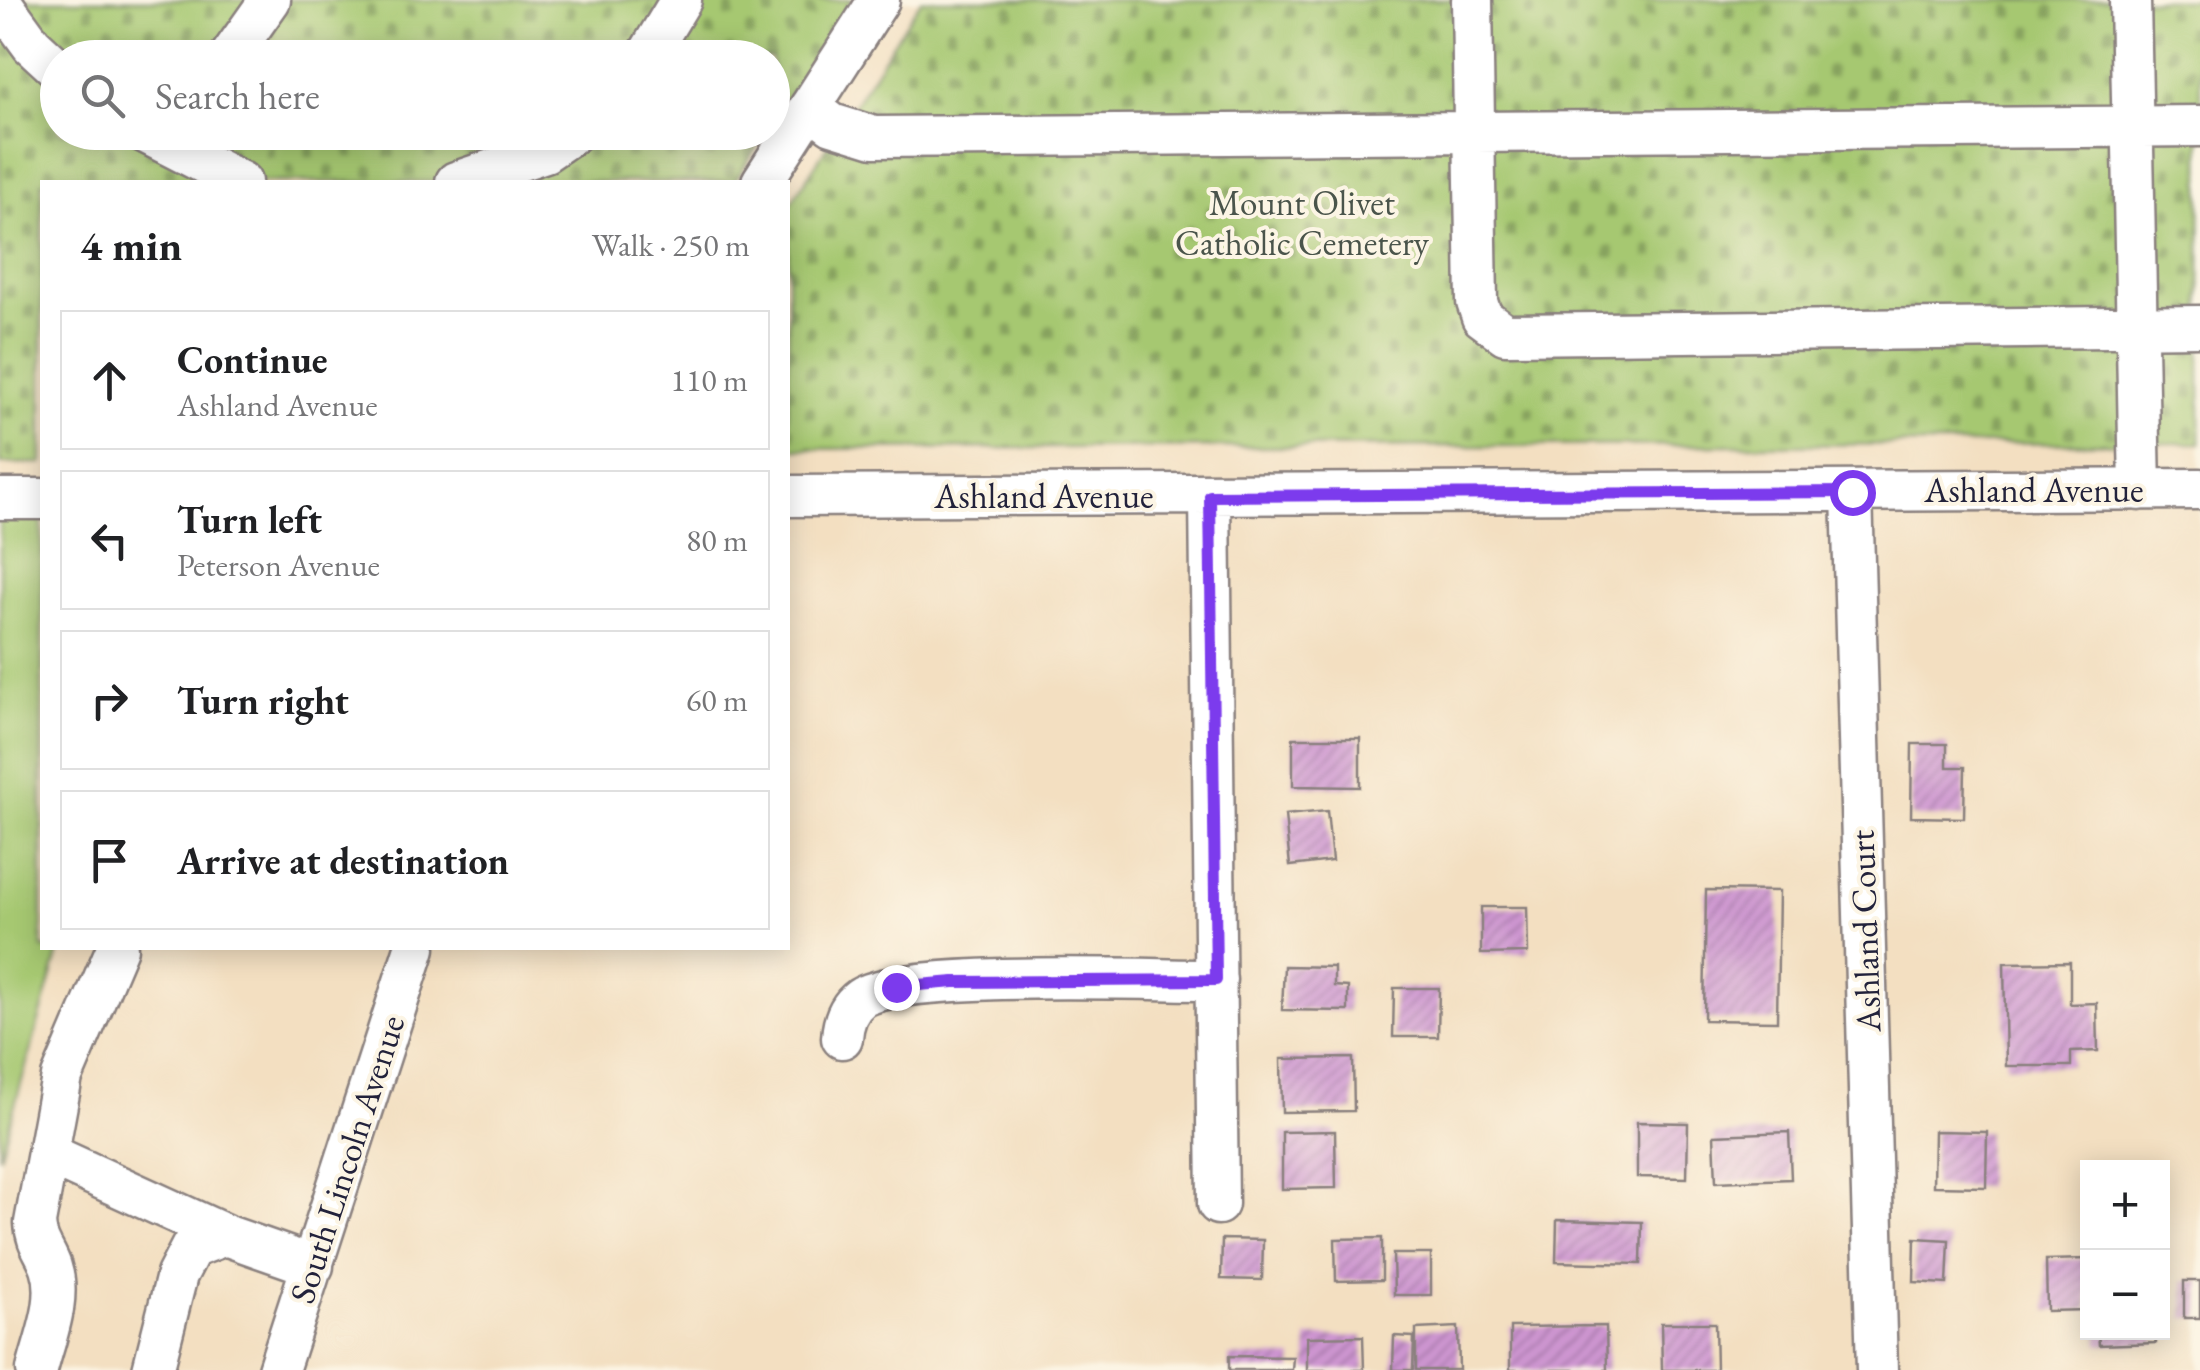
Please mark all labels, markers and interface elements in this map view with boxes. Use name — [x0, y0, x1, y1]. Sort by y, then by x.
search box — [40, 40, 790, 150]
icon: search — [75, 68, 130, 123]
text: Search here — [155, 71, 320, 120]
park label: Mount Olivet Catholic Cemetery — [1175, 180, 1430, 265]
text: 4 min — [80, 218, 182, 273]
text: Walk · 250 m — [592, 224, 750, 266]
text: Continue — [177, 335, 328, 384]
icon: ahead — [82, 353, 137, 408]
text: 110 m — [671, 359, 748, 401]
text: Ashland Avenue — [177, 384, 378, 426]
street label: Ashland Avenue — [1923, 467, 2144, 512]
route start — [1830, 470, 1876, 516]
street label: Ashland Avenue — [933, 473, 1154, 518]
text: Turn left — [177, 495, 322, 544]
icon: left — [82, 513, 137, 568]
text: 80 m — [686, 519, 748, 561]
text: Peterson Avenue — [177, 544, 380, 586]
icon: right — [82, 673, 137, 728]
text: Turn right — [177, 676, 349, 725]
text: 60 m — [686, 679, 748, 721]
street label: Ashland Court — [1838, 829, 1891, 1034]
icon: arrive — [82, 833, 137, 888]
text: Arrive at destination — [177, 836, 509, 885]
route end — [874, 965, 920, 1011]
street label: South Lincoln Avenue — [279, 1009, 414, 1309]
map controls — [2080, 1160, 2170, 1340]
button: + — [2080, 1160, 2170, 1250]
button: − — [2080, 1250, 2170, 1340]

